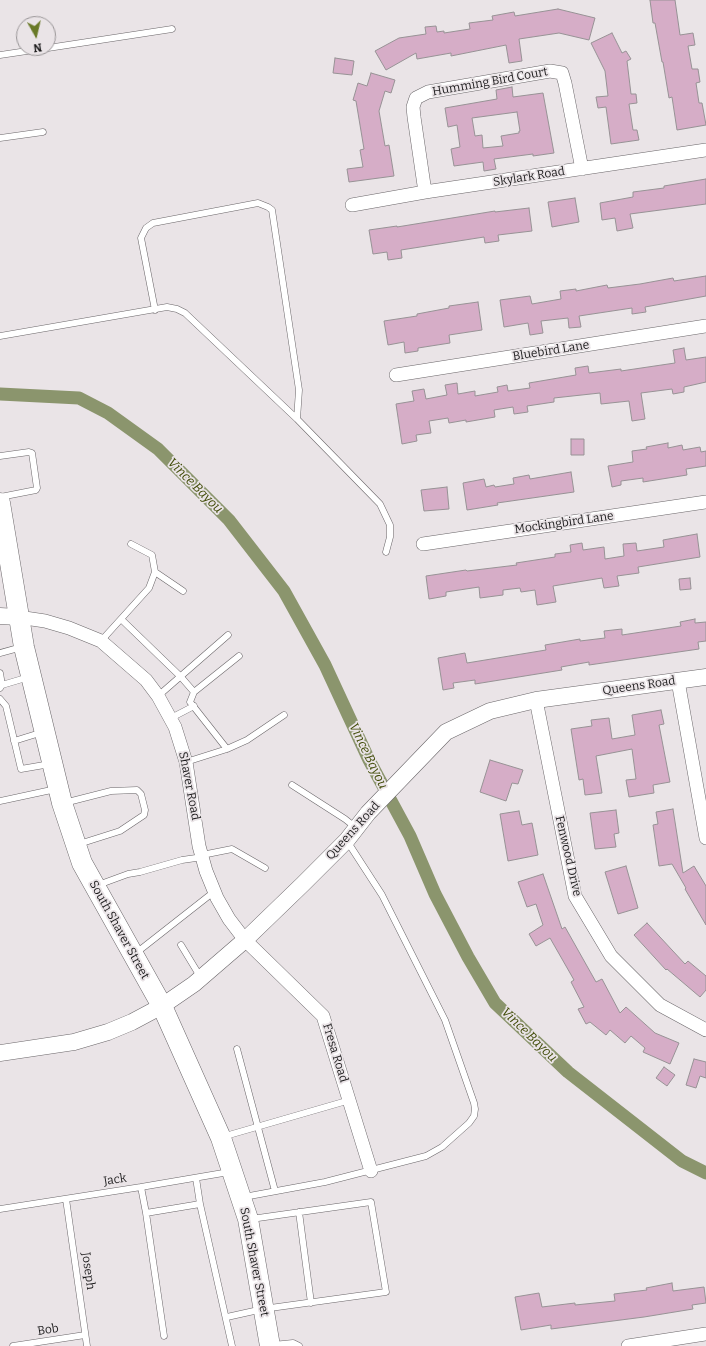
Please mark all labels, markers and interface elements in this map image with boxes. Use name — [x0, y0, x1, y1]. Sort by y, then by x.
north arrow — [16, 16, 56, 56]
text: N — [32, 40, 43, 54]
street label: Humming Bird Court — [431, 65, 549, 99]
street label: Skylark Road — [492, 164, 566, 190]
street label: Bluebird Lane — [512, 338, 590, 364]
water label: Vince Bayou — [164, 455, 226, 517]
street label: Mockingbird Lane — [514, 509, 614, 537]
street label: Queens Road — [602, 674, 676, 698]
water label: Vince Bayou — [345, 720, 391, 792]
street label: Shaver Road — [175, 751, 203, 821]
street label: Queens Road — [323, 799, 383, 863]
street label: Fenwood Drive — [552, 814, 584, 898]
street label: South Shaver Street — [86, 878, 152, 982]
water label: Vince Bayou — [498, 1005, 560, 1065]
street label: Fresa Road — [319, 1022, 351, 1084]
street label: Jack — [103, 1171, 127, 1189]
street label: South Shaver Street — [236, 1206, 272, 1318]
street label: Joseph — [78, 1251, 98, 1291]
street label: Bob — [36, 1321, 60, 1339]

